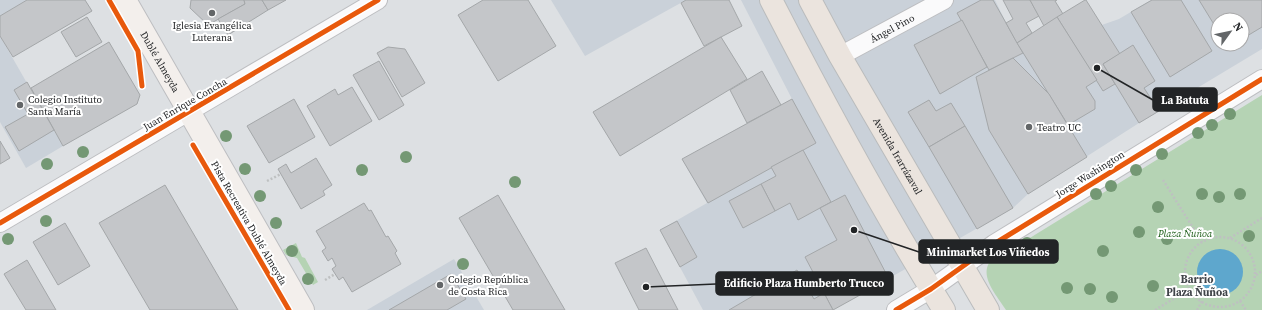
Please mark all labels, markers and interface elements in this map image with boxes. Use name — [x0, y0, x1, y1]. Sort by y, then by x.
marker: Iglesia Evangélica Luterana — [207, 8, 217, 18]
street label: Ángel Pino — [867, 11, 917, 45]
north arrow — [1210, 12, 1250, 52]
place label: Iglesia Evangélica Luterana — [172, 19, 253, 44]
text: N — [1229, 19, 1246, 34]
street label: Dublé Almeyda — [138, 29, 183, 95]
street label: Juan Enrique Concha — [140, 74, 230, 134]
callout: La Batuta — [1153, 88, 1217, 111]
place label: Colegio Instituto Santa María — [28, 93, 102, 118]
text: La Batuta — [1161, 93, 1209, 108]
marker: Colegio Instituto Santa María — [15, 100, 25, 110]
street label: Avenida Irarrázaval — [871, 115, 926, 197]
place label: Teatro UC — [1037, 121, 1081, 134]
marker: Teatro UC — [1024, 122, 1034, 132]
street label: Jorge Washington — [1052, 148, 1127, 201]
street label: Pista Recreativa Dublé Almeyda — [208, 159, 290, 288]
park label: Plaza Ñuñoa — [1157, 227, 1213, 240]
callout: Minimarket Los Viñedos — [919, 240, 1058, 263]
text: Minimarket Los Viñedos — [927, 245, 1049, 260]
callout: Edificio Plaza Humberto Trucco — [716, 272, 893, 295]
district label: Barrio Plaza Ñuñoa — [1166, 272, 1228, 300]
place label: Colegio República de Costa Rica — [448, 273, 529, 298]
text: Edificio Plaza Humberto Trucco — [724, 276, 884, 291]
marker: Colegio República de Costa Rica — [435, 280, 445, 290]

